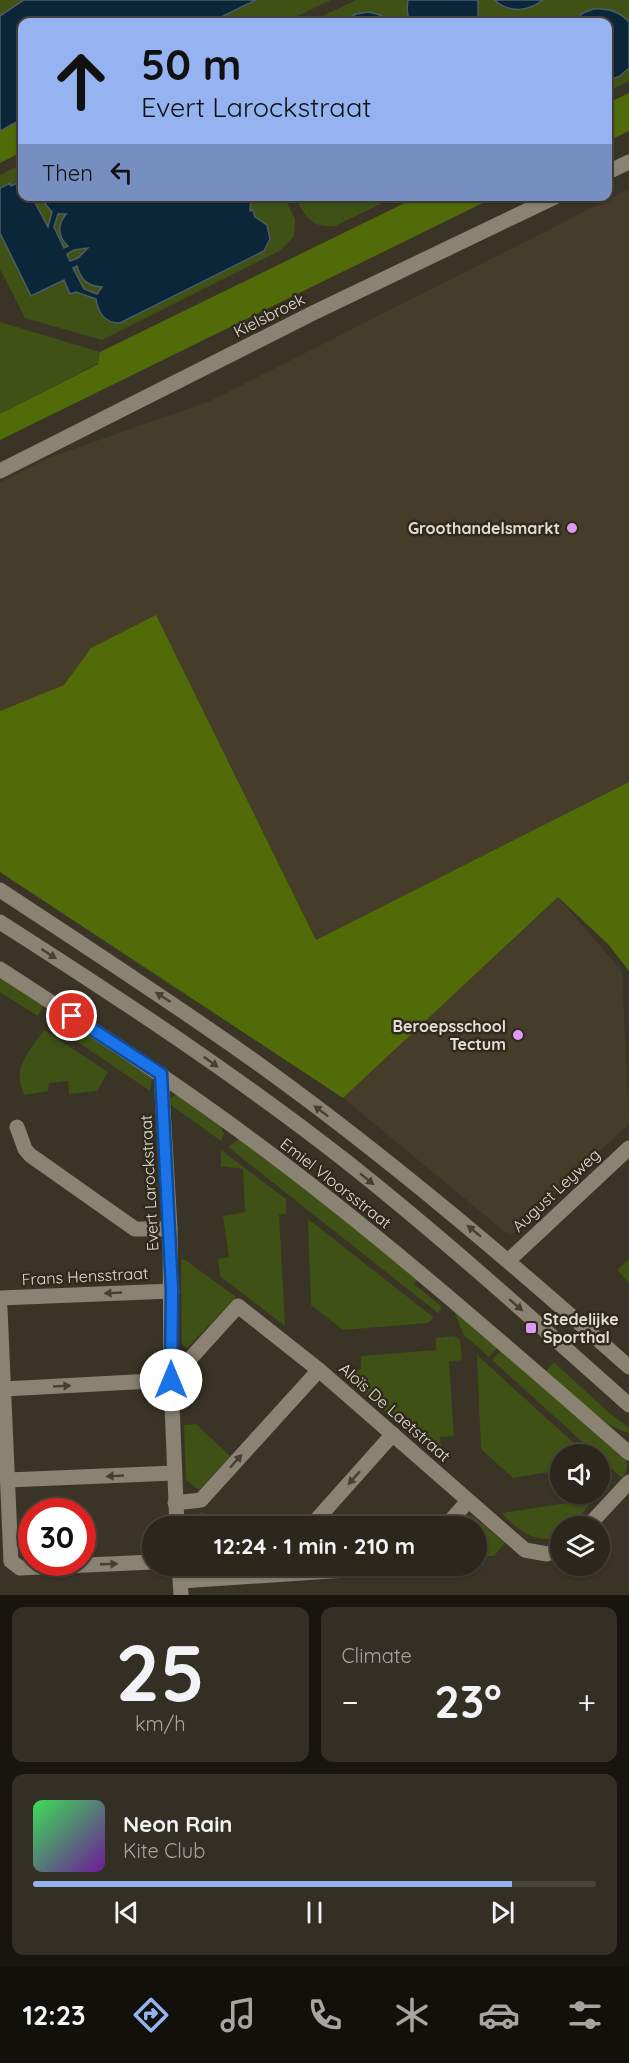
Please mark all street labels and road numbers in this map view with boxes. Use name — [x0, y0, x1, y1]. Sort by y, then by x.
street label: Kielsbroek — [230, 289, 308, 341]
street label: Evert Larockstraat — [135, 1114, 163, 1252]
street label: Emiel Vloorsstraat — [277, 1133, 395, 1233]
street label: August Leyweg — [508, 1144, 604, 1236]
street label: Frans Hensstraat — [21, 1263, 149, 1289]
street label: Aloïs De Laetstraat — [335, 1358, 455, 1466]

